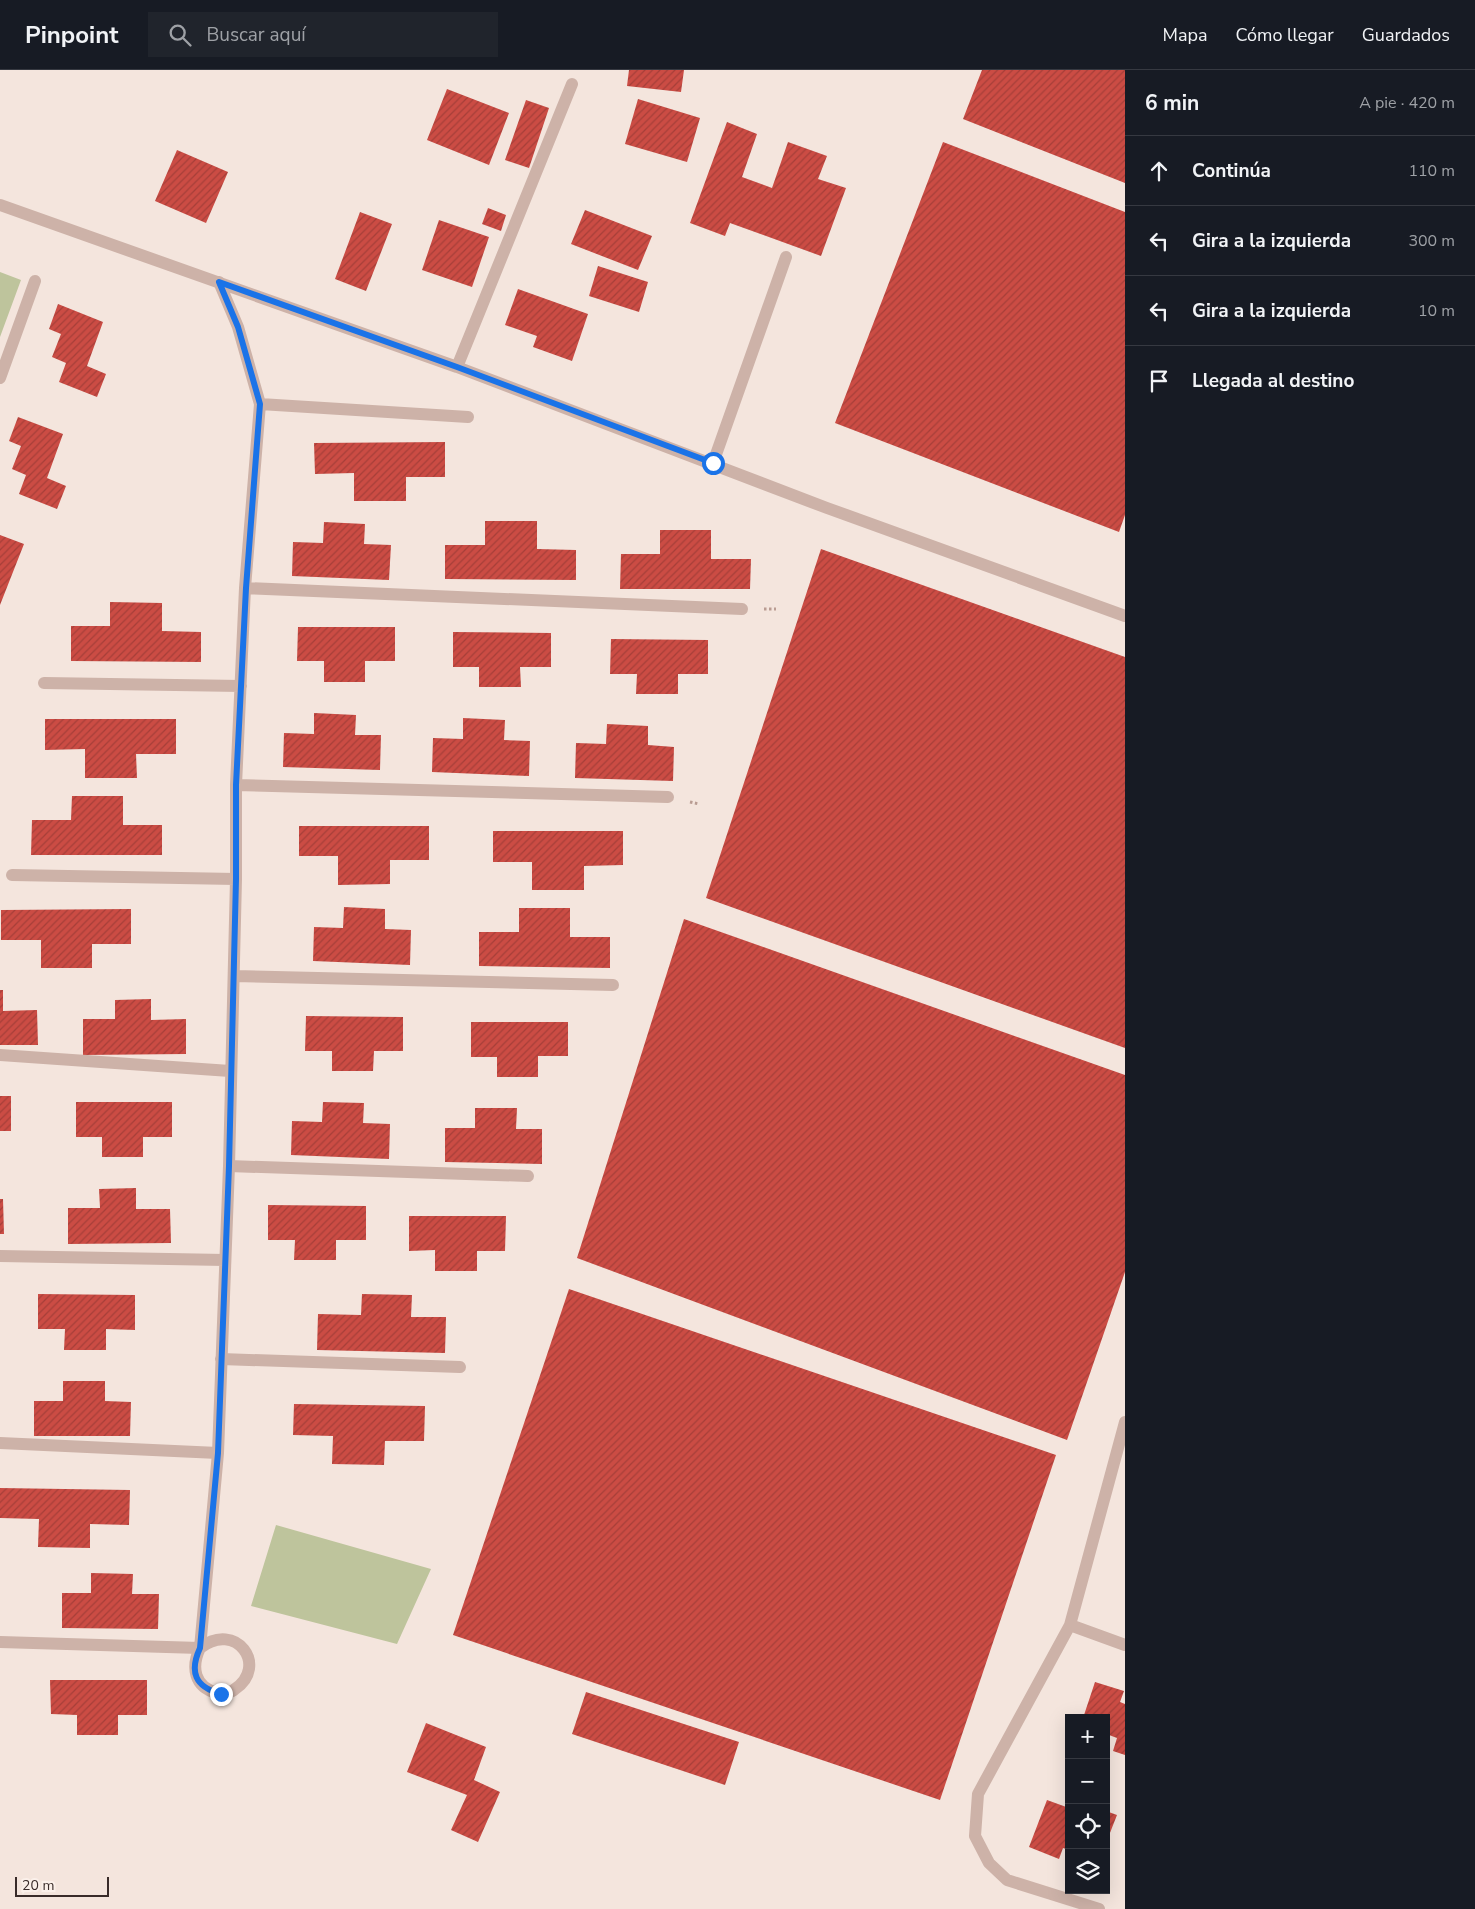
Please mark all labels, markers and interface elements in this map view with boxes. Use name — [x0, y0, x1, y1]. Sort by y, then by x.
search box — [148, 12, 498, 57]
text: Pinpoint — [25, 19, 118, 51]
icon: search — [166, 21, 194, 49]
text: Buscar aquí — [206, 22, 306, 48]
text: Mapa — [1163, 23, 1208, 47]
text: Cómo llegar — [1236, 23, 1334, 47]
text: Guardados — [1362, 23, 1450, 47]
text: 6 min — [1145, 89, 1199, 117]
text: A pie · 420 m — [1359, 92, 1455, 114]
icon: ahead — [1145, 157, 1173, 185]
text: Continúa — [1192, 158, 1271, 184]
text: 110 m — [1408, 160, 1455, 182]
icon: left — [1145, 227, 1173, 255]
text: Gira a la izquierda — [1192, 228, 1351, 254]
text: 300 m — [1408, 230, 1455, 252]
icon: left — [1145, 297, 1173, 325]
text: Gira a la izquierda — [1192, 298, 1351, 324]
text: 10 m — [1418, 300, 1455, 322]
icon: arrive — [1145, 367, 1173, 395]
text: Llegada al destino — [1192, 368, 1354, 394]
route start — [702, 452, 725, 475]
route end — [210, 1683, 233, 1706]
map controls — [1065, 1714, 1110, 1894]
button: + — [1065, 1714, 1110, 1759]
button: − — [1065, 1759, 1110, 1804]
button: locate — [1065, 1804, 1110, 1849]
button: layers — [1065, 1849, 1110, 1894]
scale bar — [15, 1874, 109, 1897]
text: 20 m — [22, 1876, 54, 1895]

